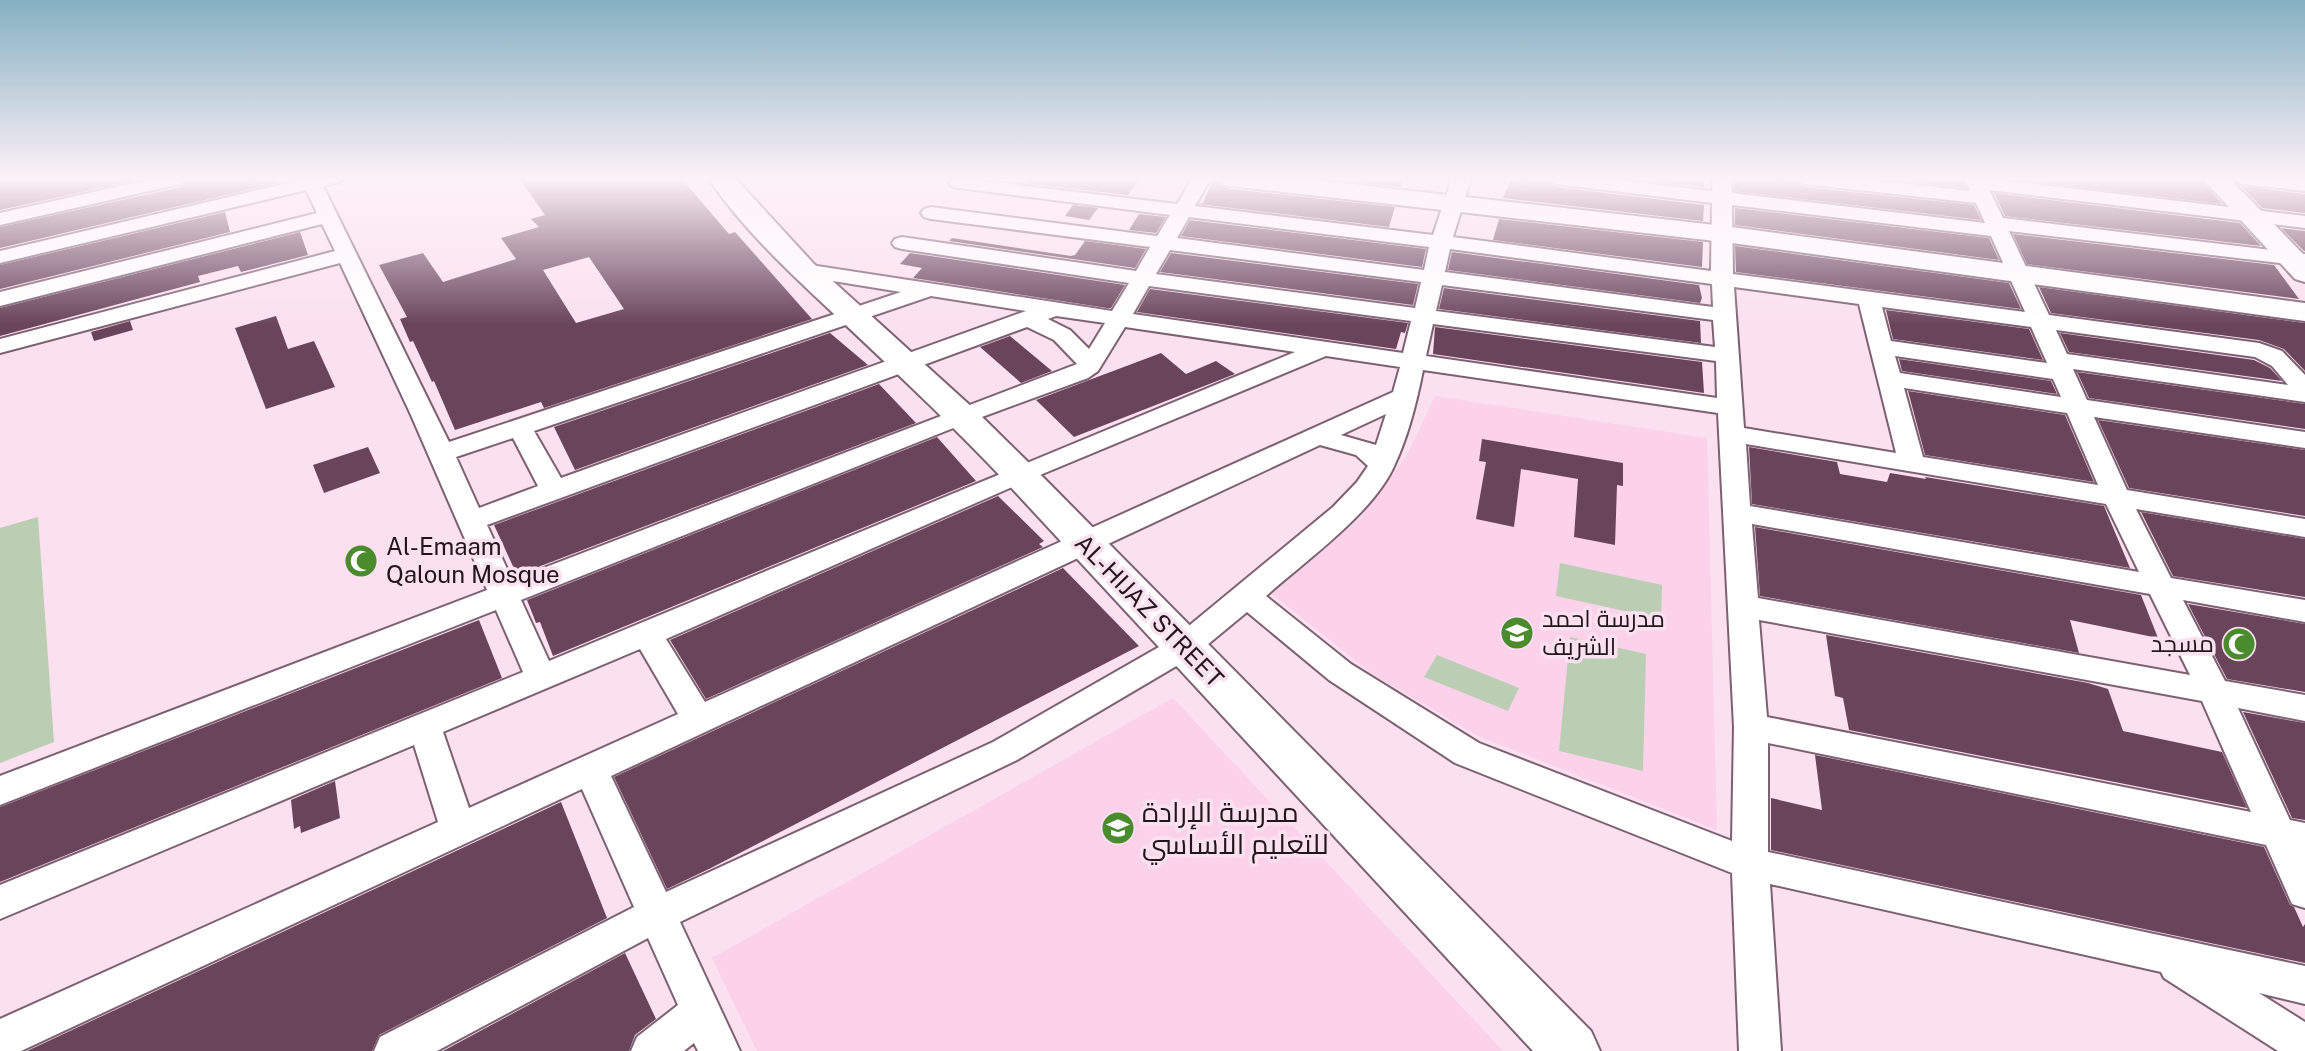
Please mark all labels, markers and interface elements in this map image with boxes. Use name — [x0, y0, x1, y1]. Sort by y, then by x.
street label: AL-HIJAZ STREET — [1070, 528, 1230, 692]
place label: Al-Emaam Qaloun Mosque — [386, 532, 559, 588]
mosque icon: Al-Emaam Qaloun Mosque — [342, 542, 380, 580]
place label: مدرسة احمد الشريف — [1542, 604, 1665, 660]
school or university icon: مدرسة احمد الشريف — [1498, 614, 1536, 652]
mosque icon: مسجد — [2220, 625, 2258, 663]
place label: مسجد — [2151, 629, 2214, 657]
place label: مدرسة الإرادة للتعليم الأساسي — [1142, 795, 1329, 865]
school or university icon: مدرسة الإرادة للتعليم الأساسي — [1099, 809, 1137, 847]

